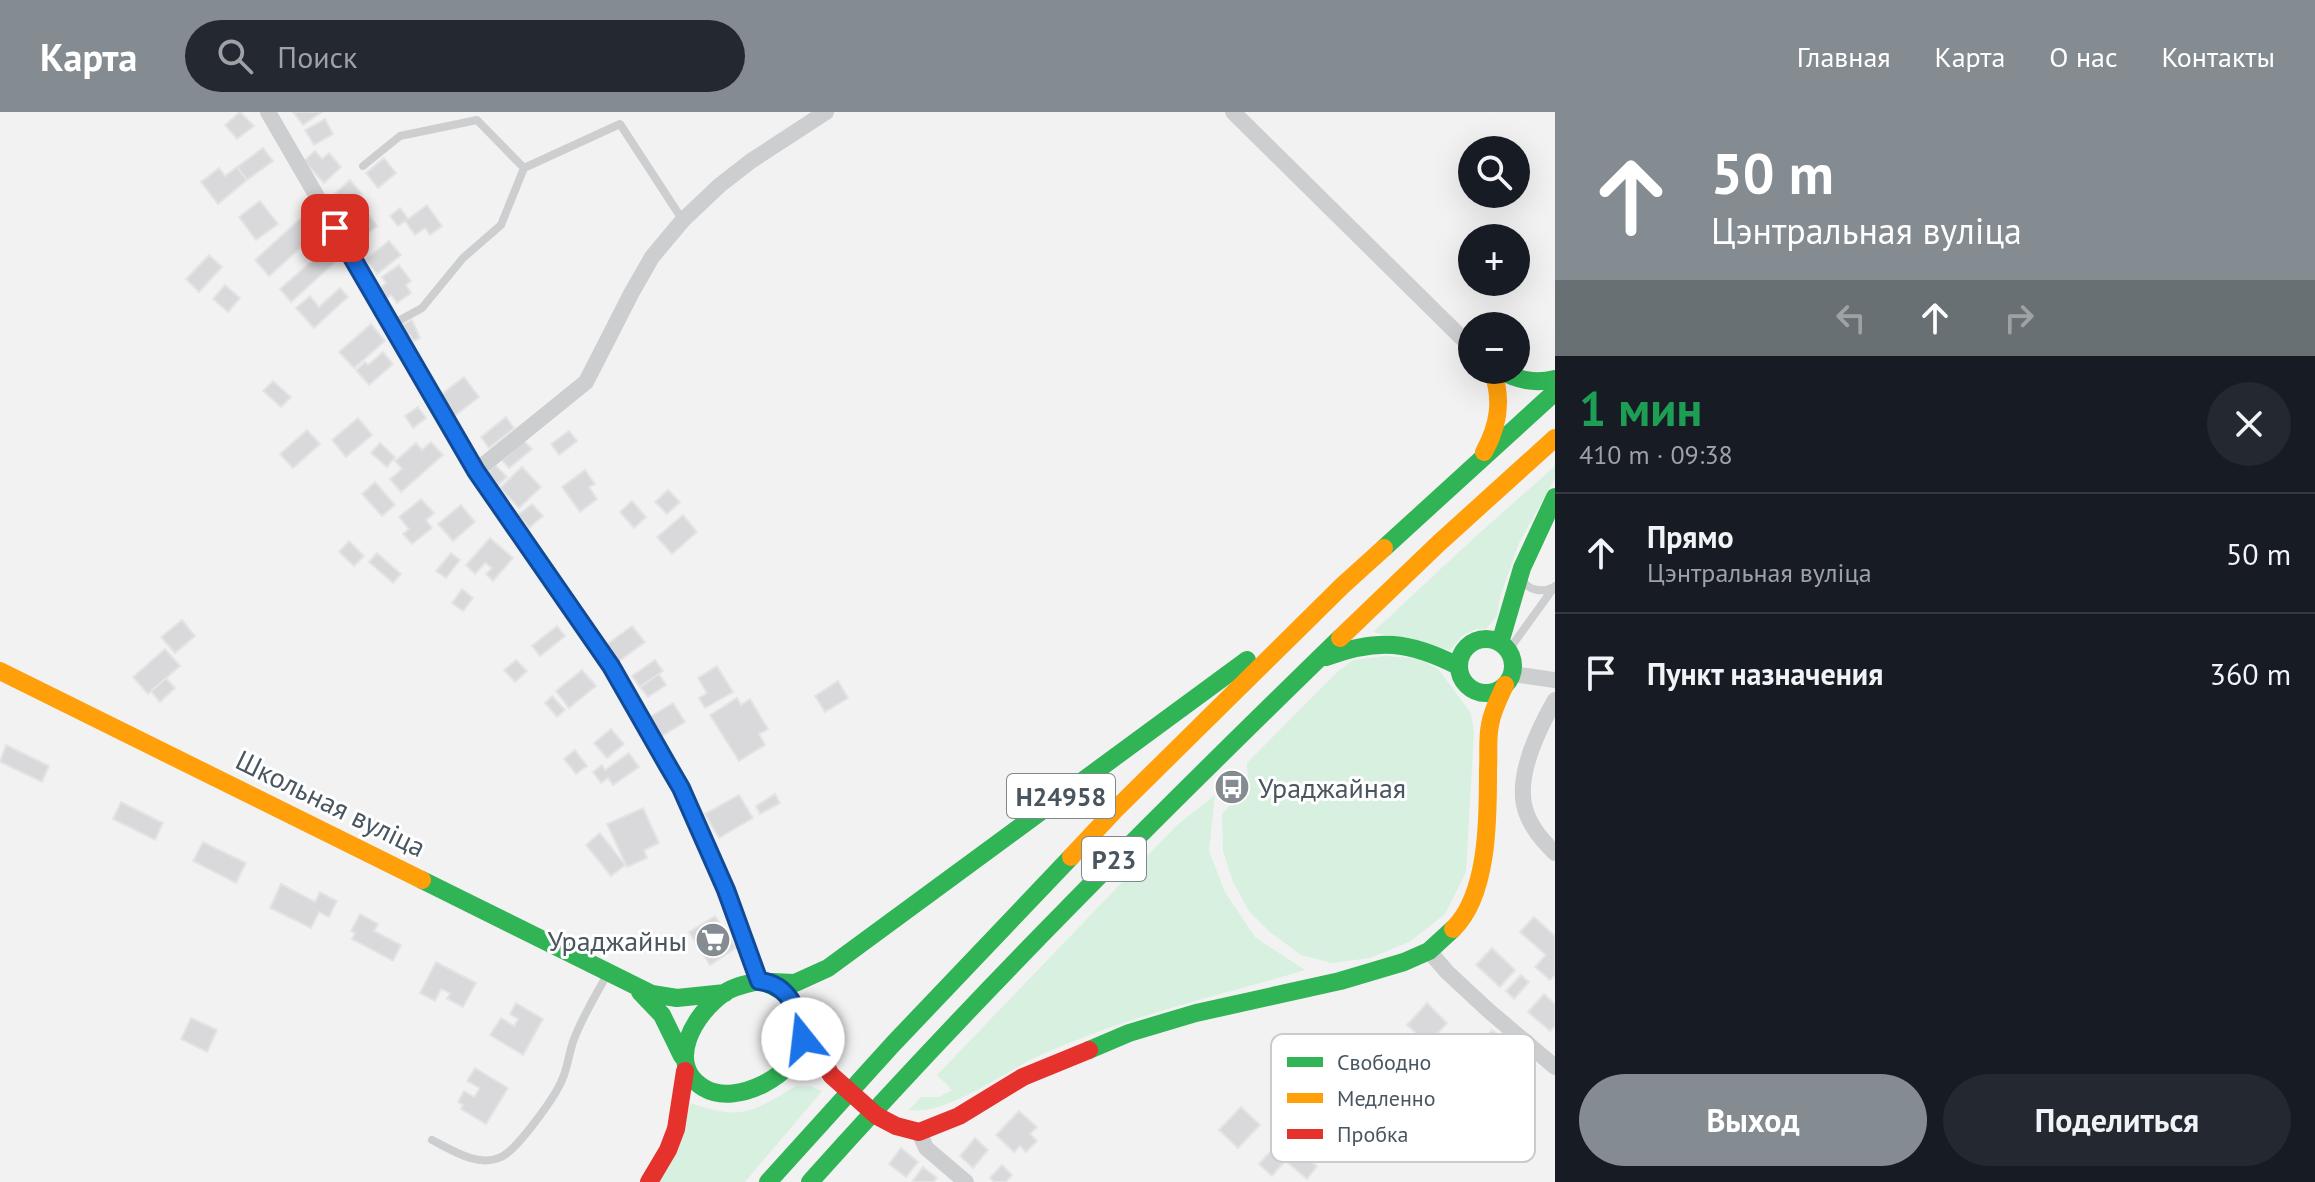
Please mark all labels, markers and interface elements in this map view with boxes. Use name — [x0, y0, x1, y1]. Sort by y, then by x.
search box — [185, 20, 745, 92]
text: Карта — [40, 32, 137, 81]
icon: search — [213, 34, 257, 78]
text: Поиск — [277, 37, 357, 76]
text: Главная — [1797, 38, 1891, 75]
text: Карта — [1935, 38, 2005, 75]
text: О нас — [2049, 38, 2118, 75]
text: Контакты — [2162, 38, 2275, 75]
map controls — [1458, 136, 1530, 384]
button: search — [1458, 136, 1530, 208]
text: 50 m — [1711, 137, 1834, 209]
icon: ahead — [1579, 144, 1683, 248]
pin — [301, 194, 369, 262]
icon: arrive — [313, 206, 357, 250]
text: Цэнтральная вуліца — [1711, 207, 2022, 254]
button: + — [1458, 224, 1530, 296]
icon: left — [1829, 296, 1873, 340]
icon: ahead — [1913, 296, 1957, 340]
icon: right — [1997, 296, 2041, 340]
button: − — [1458, 312, 1530, 384]
text: 1 мин — [1579, 377, 1702, 439]
button: close — [2207, 382, 2291, 466]
text: 410 m · 09:38 — [1579, 438, 1733, 471]
text: Прямо — [1647, 517, 1734, 556]
icon: ahead — [1579, 531, 1623, 575]
text: 50 m — [2226, 534, 2291, 573]
text: Цэнтральная вуліца — [1647, 556, 1872, 589]
icon: arrive — [1579, 651, 1623, 695]
text: Пункт назначения — [1647, 654, 1883, 693]
text: 360 m — [2210, 654, 2291, 693]
street label: Школьная вуліца — [230, 741, 432, 865]
bus stop icon: Ураджайная — [1213, 768, 1251, 806]
place label: Ураджайная — [1258, 769, 1406, 806]
road number: Н24958 — [1007, 774, 1115, 818]
road number: Р23 — [1082, 837, 1146, 881]
supermarket icon: Ураджайны — [694, 921, 732, 959]
place label: Ураджайны — [548, 922, 687, 959]
position arrow — [761, 997, 845, 1081]
legend — [1271, 1034, 1535, 1162]
text: Свободно — [1337, 1048, 1431, 1076]
button: Выход — [1579, 1074, 1927, 1166]
button: Поделиться — [1943, 1074, 2291, 1166]
text: Медленно — [1337, 1084, 1435, 1112]
text: Пробка — [1337, 1120, 1408, 1148]

